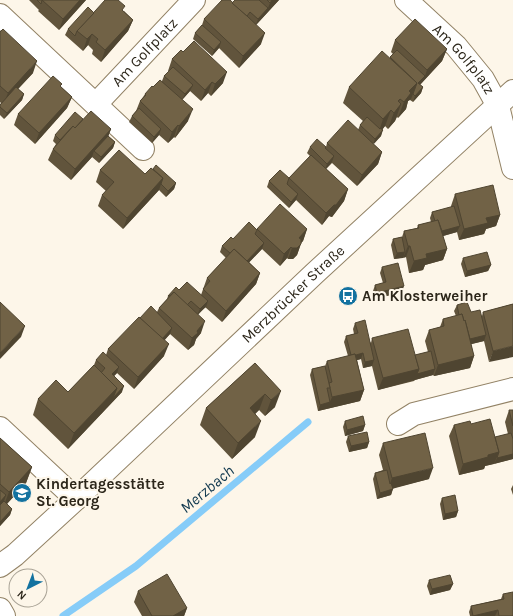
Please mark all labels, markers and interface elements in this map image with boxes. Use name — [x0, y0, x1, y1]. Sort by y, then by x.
street label: Am Golfplatz — [108, 14, 181, 90]
street label: Am Golfplatz — [429, 20, 499, 97]
street label: Merzbrücker Straße — [238, 241, 348, 347]
bus stop icon: Am Klosterweiher — [337, 285, 359, 307]
place label: Am Klosterweiher — [362, 287, 487, 305]
water label: Merzbach — [176, 461, 238, 517]
place label: Kindertagesstätte St. Georg — [36, 475, 165, 510]
school or university icon: Kindertagesstätte St. Georg — [11, 482, 33, 504]
north arrow — [8, 568, 48, 608]
text: N — [14, 588, 29, 603]

